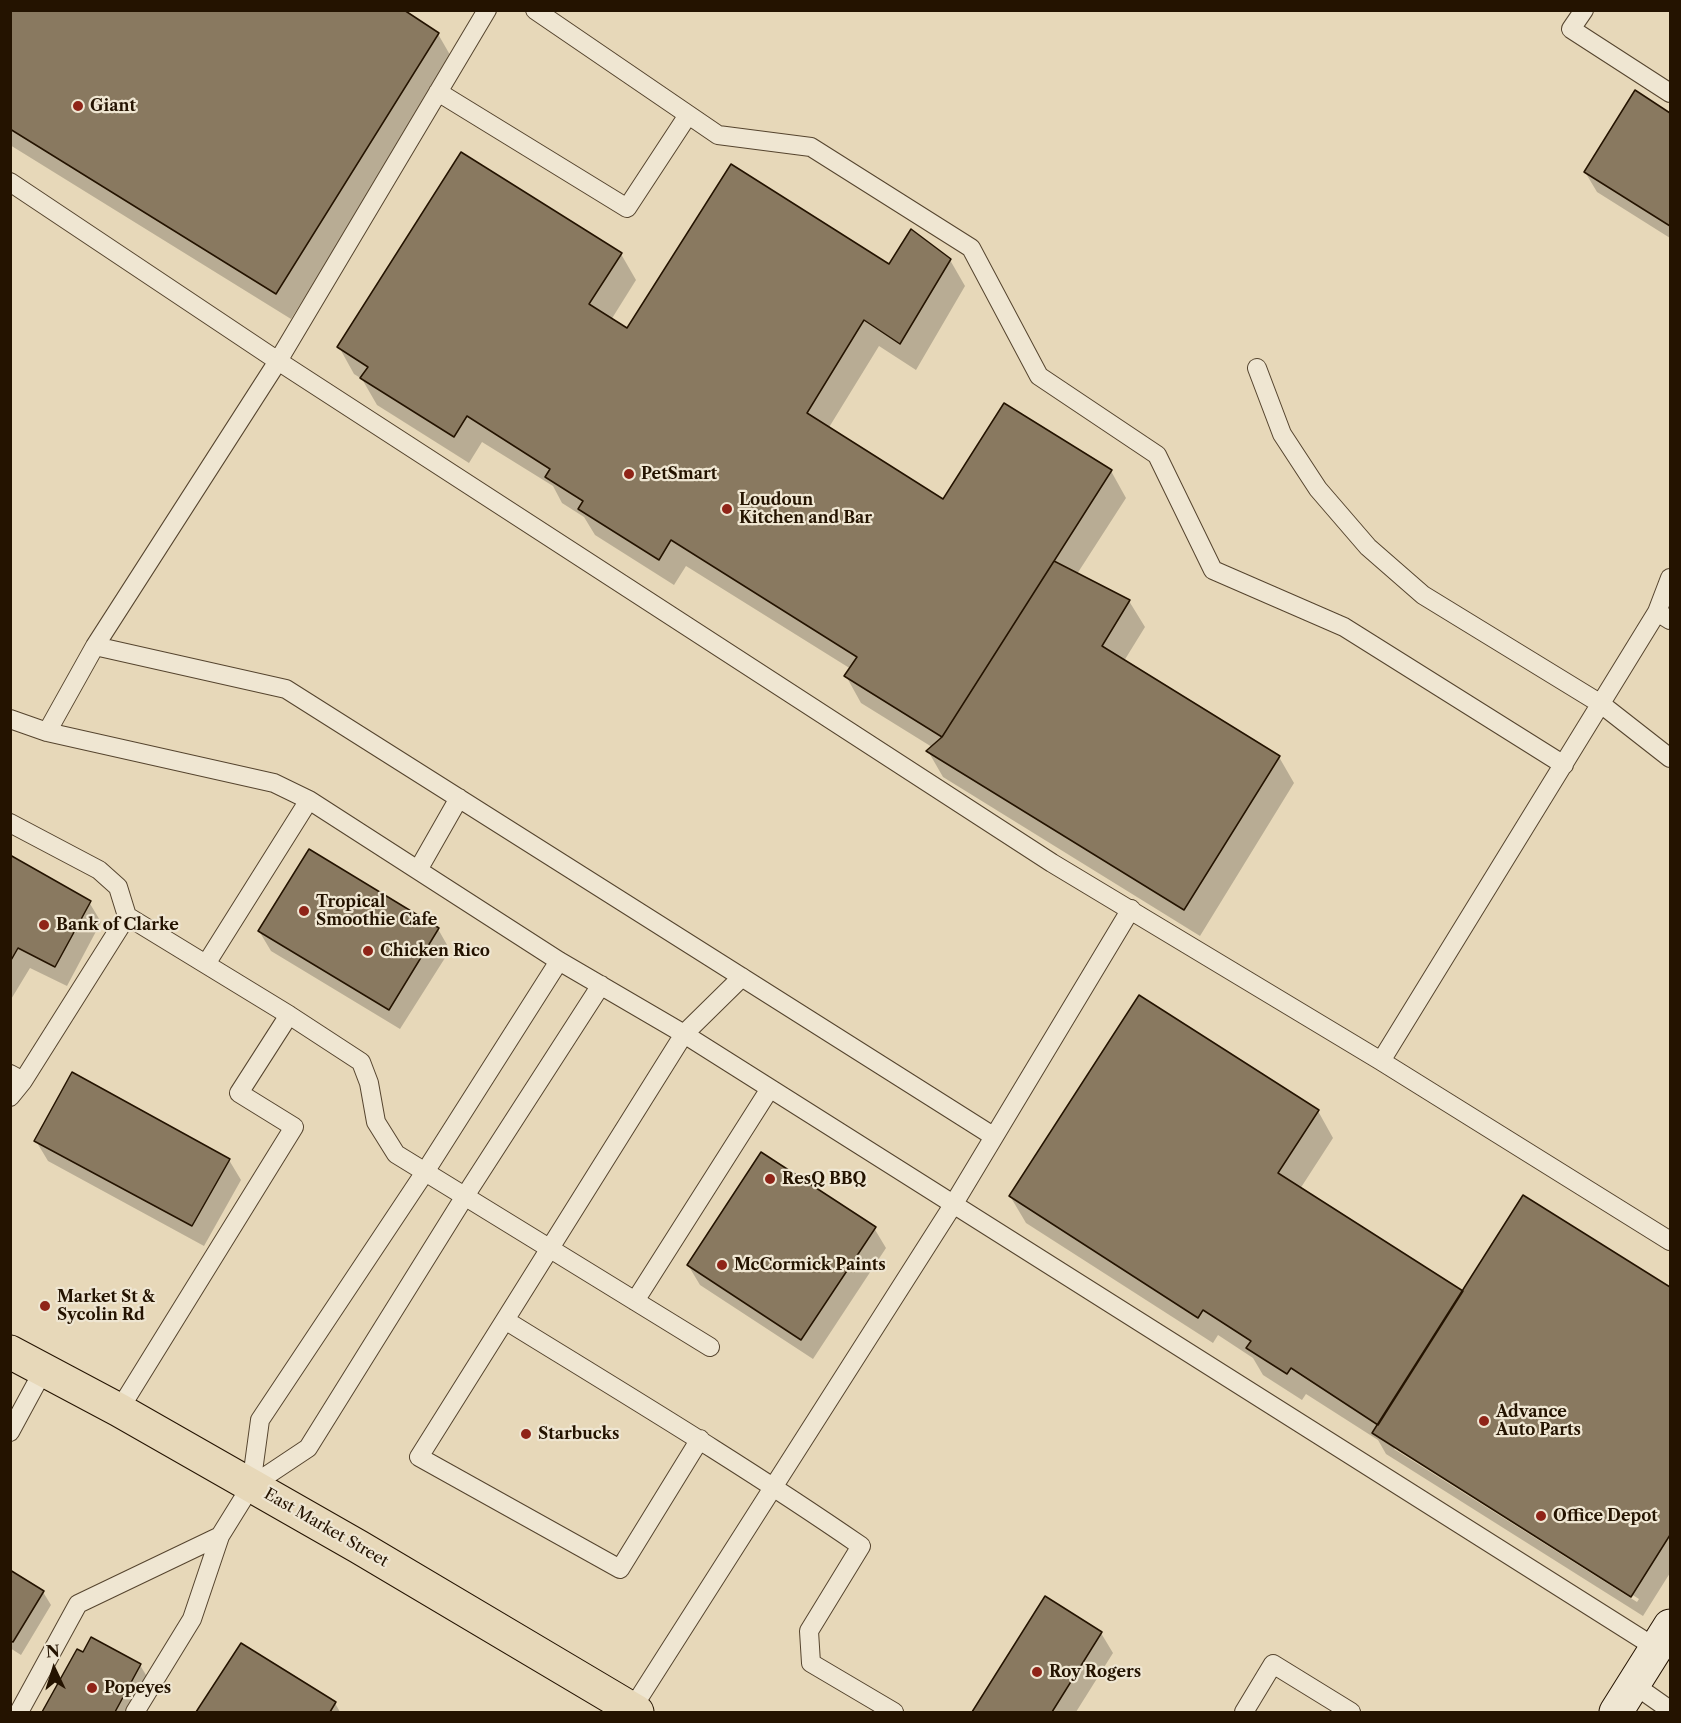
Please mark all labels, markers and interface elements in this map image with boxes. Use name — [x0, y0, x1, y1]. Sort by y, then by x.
place label: Giant — [90, 96, 136, 116]
marker: Giant — [71, 99, 85, 113]
place label: PetSmart — [641, 464, 717, 484]
marker: PetSmart — [622, 467, 636, 481]
place label: Loudoun Kitchen and Bar — [739, 490, 872, 528]
marker: Loudoun Kitchen and Bar — [720, 502, 734, 516]
place label: Tropical Smoothie Cafe — [316, 892, 437, 930]
marker: Tropical Smoothie Cafe — [297, 904, 311, 918]
place label: Bank of Clarke — [56, 915, 179, 935]
marker: Bank of Clarke — [37, 918, 51, 932]
place label: Chicken Rico — [380, 941, 490, 961]
marker: Chicken Rico — [361, 944, 375, 958]
place label: ResQ BBQ — [782, 1169, 866, 1189]
marker: ResQ BBQ — [763, 1172, 777, 1186]
place label: McCormick Paints — [734, 1255, 886, 1275]
marker: McCormick Paints — [715, 1258, 729, 1272]
place label: Market St & Sycolin Rd — [57, 1287, 155, 1325]
marker: Market St & Sycolin Rd — [38, 1299, 52, 1313]
place label: Advance Auto Parts — [1496, 1402, 1581, 1440]
marker: Advance Auto Parts — [1477, 1414, 1491, 1428]
place label: Starbucks — [538, 1424, 620, 1444]
marker: Starbucks — [519, 1427, 533, 1441]
street label: East Market Street — [260, 1485, 392, 1571]
place label: Office Depot — [1553, 1506, 1658, 1526]
marker: Office Depot — [1534, 1509, 1548, 1523]
north arrow — [24, 1639, 84, 1699]
text: N — [45, 1641, 60, 1662]
place label: Roy Rogers — [1049, 1662, 1141, 1682]
marker: Roy Rogers — [1030, 1665, 1044, 1679]
place label: Popeyes — [104, 1678, 171, 1698]
marker: Popeyes — [85, 1681, 99, 1695]

